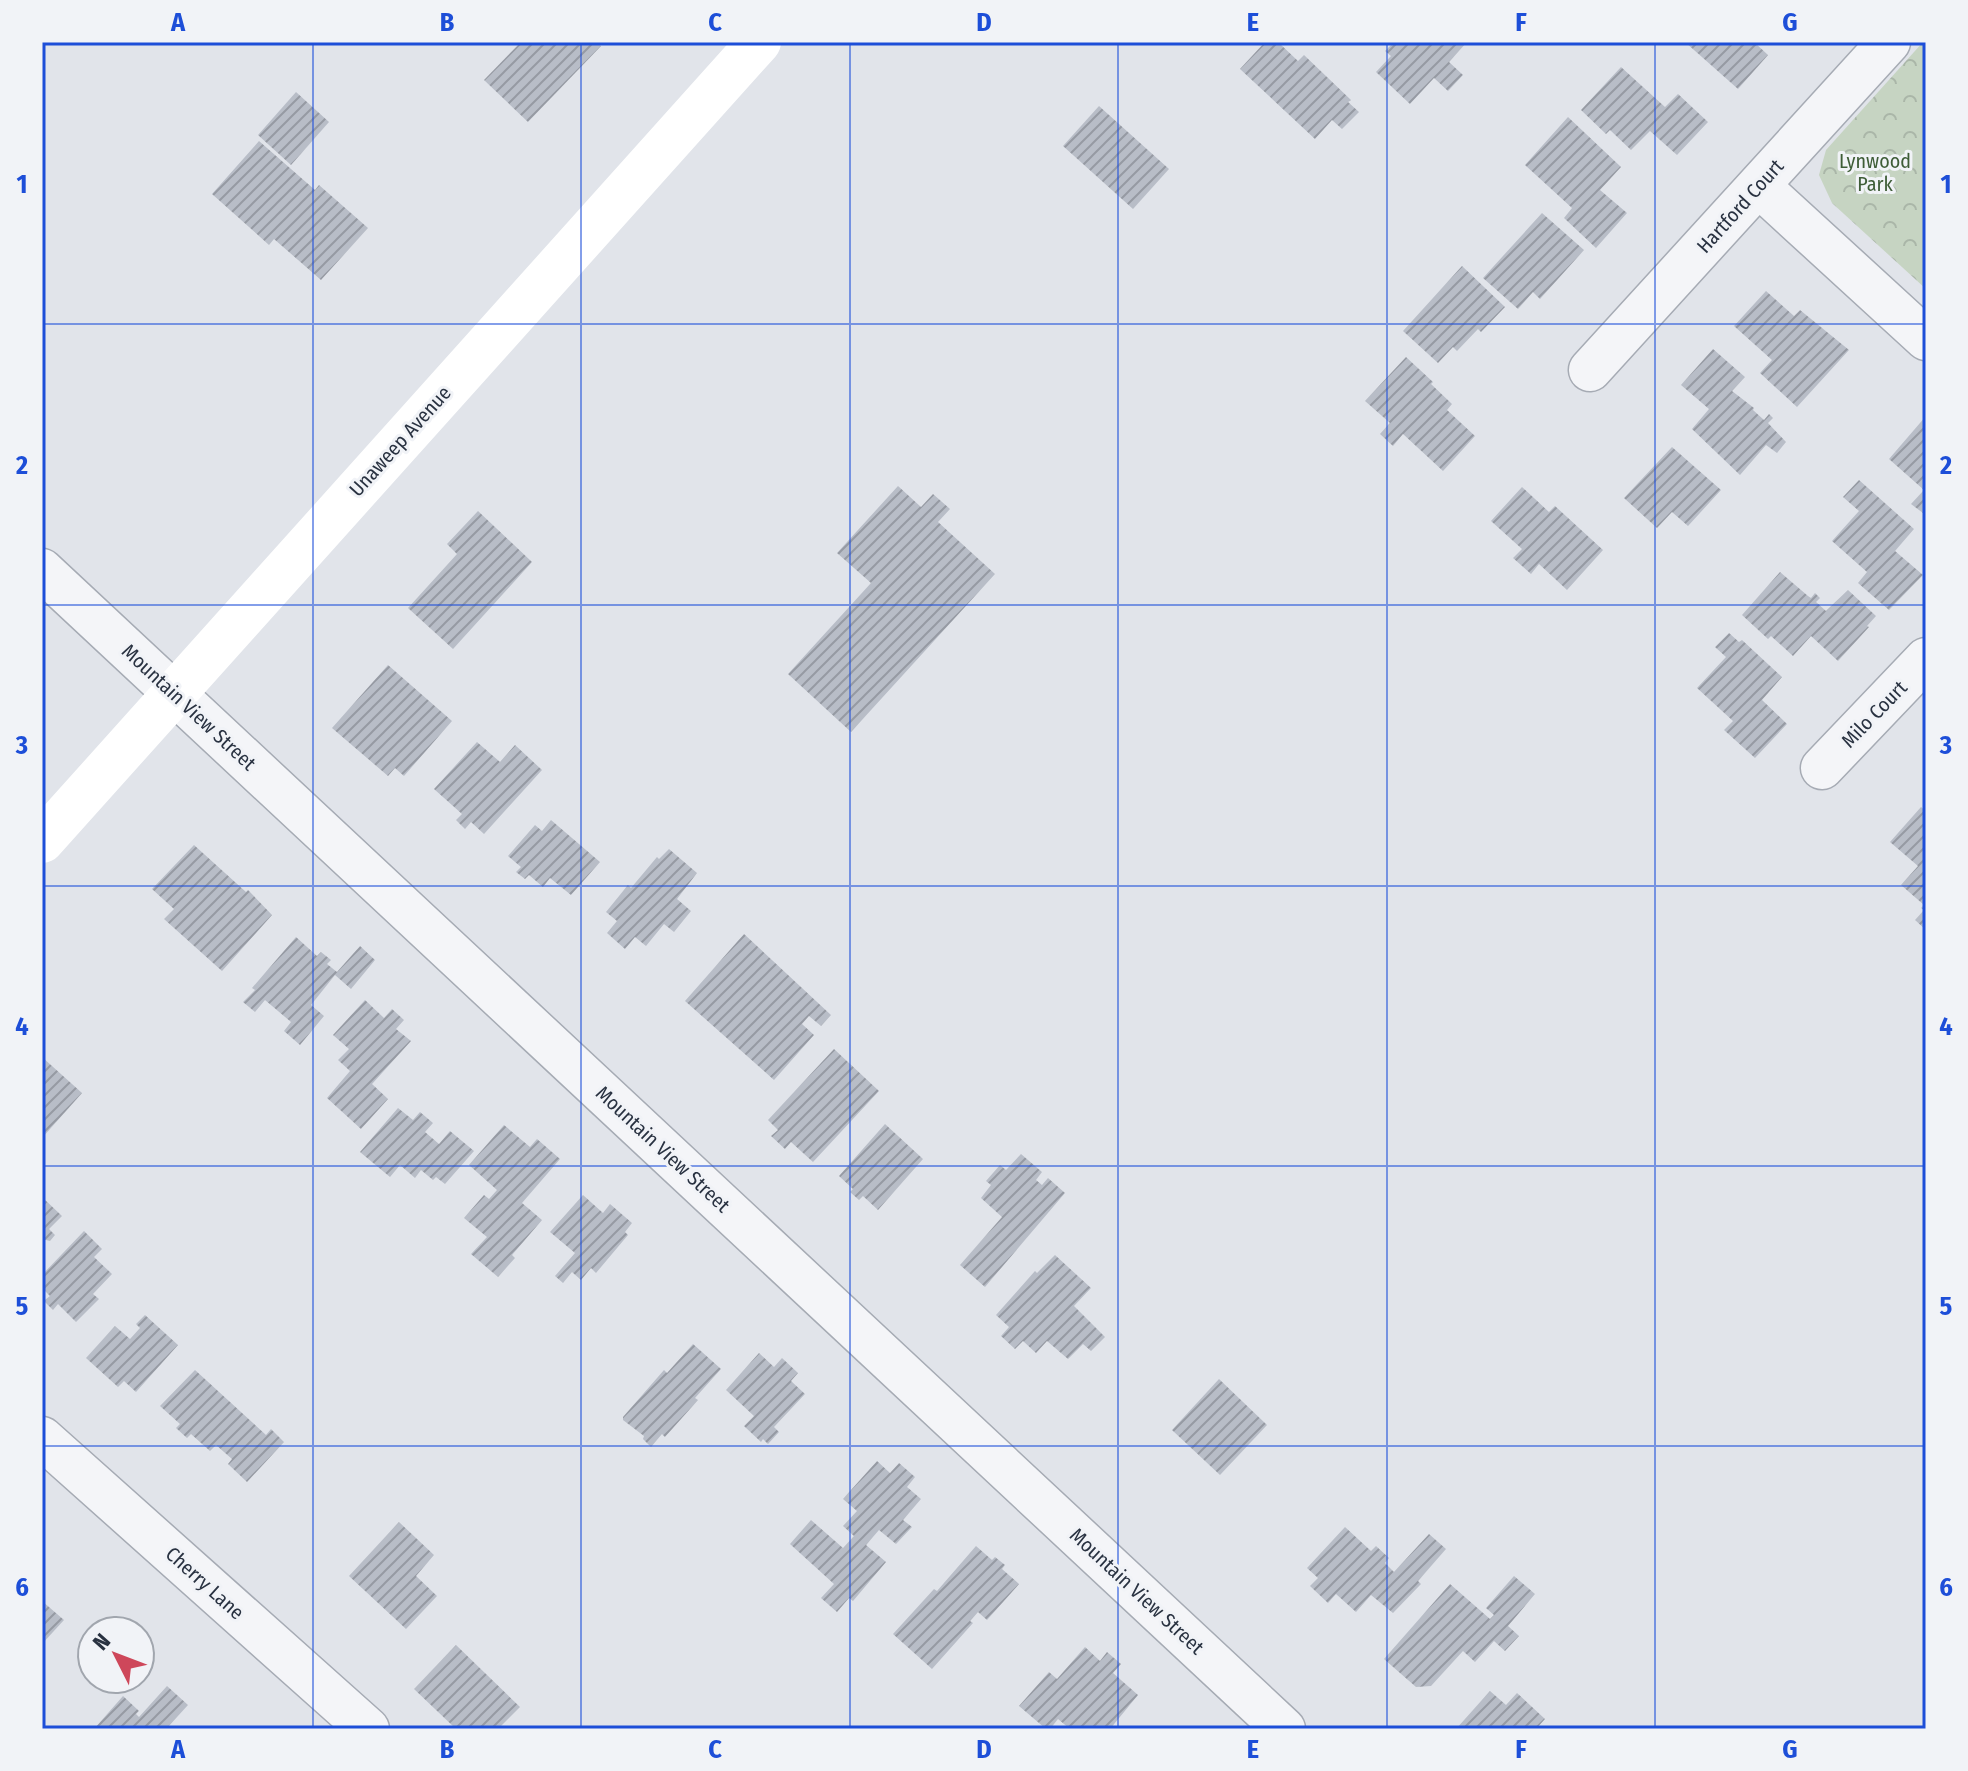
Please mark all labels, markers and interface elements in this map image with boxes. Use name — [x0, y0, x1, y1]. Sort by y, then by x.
text: A — [170, 7, 186, 38]
text: B — [440, 7, 455, 38]
text: C — [708, 7, 722, 38]
text: D — [976, 7, 992, 38]
text: E — [1247, 7, 1259, 38]
text: F — [1515, 7, 1527, 38]
text: G — [1782, 7, 1798, 38]
park label: Lynwood Park — [1839, 149, 1911, 196]
street label: Hartford Court — [1692, 154, 1789, 258]
text: 1 — [17, 169, 28, 200]
text: 1 — [1941, 169, 1952, 200]
street label: Unaweep Avenue — [344, 381, 456, 501]
text: 2 — [15, 450, 28, 481]
text: 2 — [1939, 450, 1952, 481]
street label: Mountain View Street — [117, 639, 261, 776]
street label: Milo Court — [1836, 675, 1912, 753]
text: 3 — [15, 730, 28, 761]
text: 3 — [1939, 730, 1952, 761]
text: 4 — [15, 1011, 29, 1042]
text: 4 — [1939, 1011, 1953, 1042]
street label: Mountain View Street — [591, 1081, 735, 1218]
text: 5 — [16, 1291, 29, 1322]
text: 5 — [1940, 1291, 1953, 1322]
street label: Mountain View Street — [1065, 1523, 1209, 1660]
street label: Cherry Lane — [161, 1542, 249, 1624]
text: 6 — [15, 1572, 29, 1603]
text: 6 — [1939, 1572, 1953, 1603]
north arrow — [76, 1615, 156, 1695]
text: N — [87, 1628, 116, 1656]
text: A — [170, 1734, 186, 1765]
text: B — [440, 1734, 455, 1765]
text: C — [708, 1734, 722, 1765]
text: D — [976, 1734, 992, 1765]
text: E — [1247, 1734, 1259, 1765]
text: F — [1515, 1734, 1527, 1765]
text: G — [1782, 1734, 1798, 1765]

